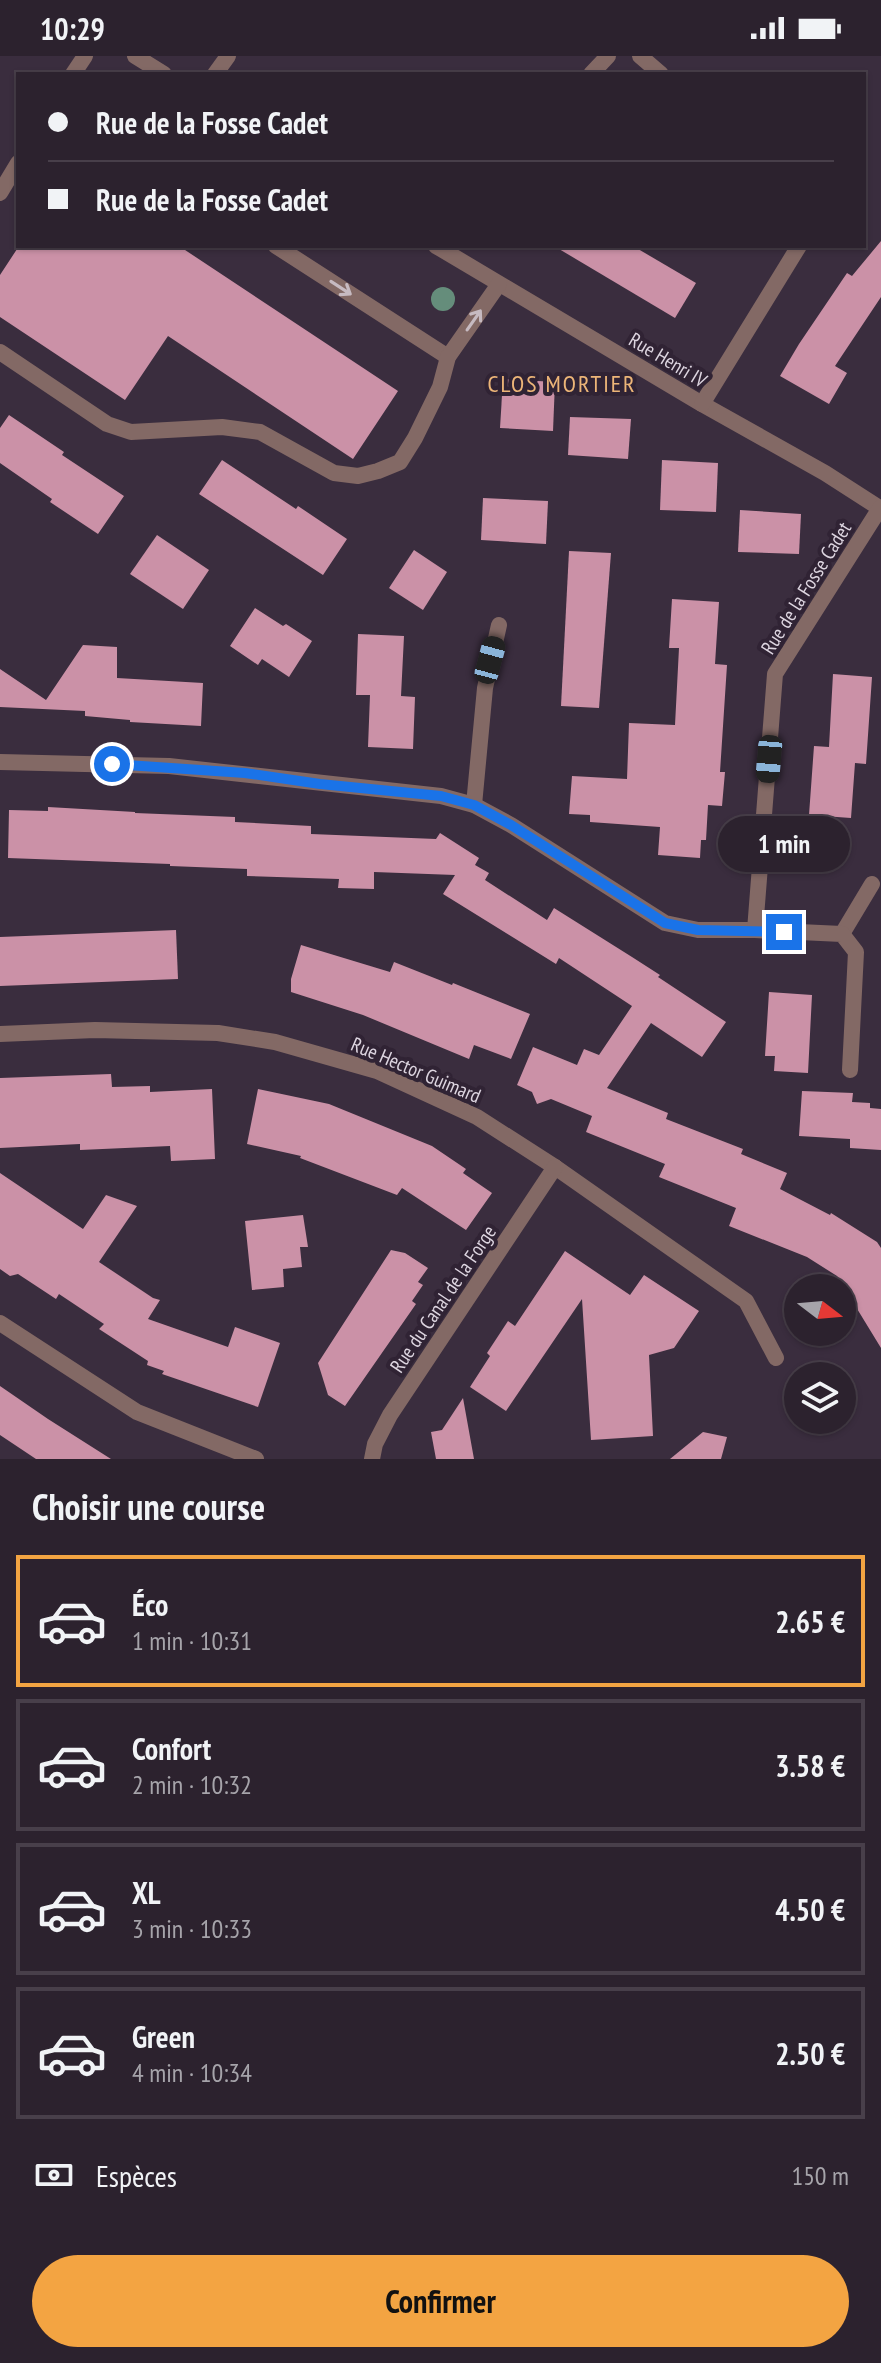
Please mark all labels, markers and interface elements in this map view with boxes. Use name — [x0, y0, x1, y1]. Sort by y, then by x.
text: 10:29 — [40, 9, 105, 48]
text: Rue de la Fosse Cadet — [96, 103, 328, 142]
text: Rue de la Fosse Cadet — [96, 180, 328, 219]
one-way arrow — [329, 281, 352, 297]
one-way arrow — [466, 310, 482, 332]
street label: Rue Henri IV — [624, 327, 712, 394]
district label: CLOS MORTIER — [487, 368, 637, 399]
street label: Rue de la Fosse Cadet — [755, 517, 857, 659]
car — [472, 634, 508, 686]
car — [755, 734, 783, 784]
route start — [94, 746, 130, 782]
callout: 1 min — [718, 816, 850, 872]
text: 1 min — [758, 827, 810, 860]
route end — [766, 914, 802, 950]
street label: Rue Hector Guimard — [347, 1031, 485, 1109]
street label: Rue du Canal de la Forge — [384, 1220, 502, 1378]
north arrow — [784, 1274, 856, 1346]
map controls — [784, 1274, 856, 1434]
button: layers — [784, 1362, 856, 1434]
text: Choisir une course — [32, 1483, 265, 1530]
icon: car — [36, 1585, 108, 1657]
text: Éco — [132, 1585, 168, 1624]
text: 2.65 € — [775, 1602, 845, 1641]
text: 1 min · 10:31 — [132, 1624, 252, 1657]
icon: car — [36, 1729, 108, 1801]
text: Confort — [132, 1729, 211, 1768]
text: 3.58 € — [775, 1746, 845, 1785]
text: 2 min · 10:32 — [132, 1768, 252, 1801]
icon: car — [36, 1873, 108, 1945]
text: XL — [132, 1873, 161, 1912]
text: 4.50 € — [775, 1890, 845, 1929]
text: 3 min · 10:33 — [132, 1912, 252, 1945]
icon: car — [36, 2017, 108, 2089]
text: Green — [132, 2017, 195, 2056]
text: 2.50 € — [775, 2034, 845, 2073]
text: 4 min · 10:34 — [132, 2056, 252, 2089]
icon: cash — [32, 2153, 76, 2197]
text: Espèces — [96, 2156, 177, 2195]
text: 150 m — [791, 2159, 849, 2192]
button: Confirmer — [32, 2255, 849, 2347]

